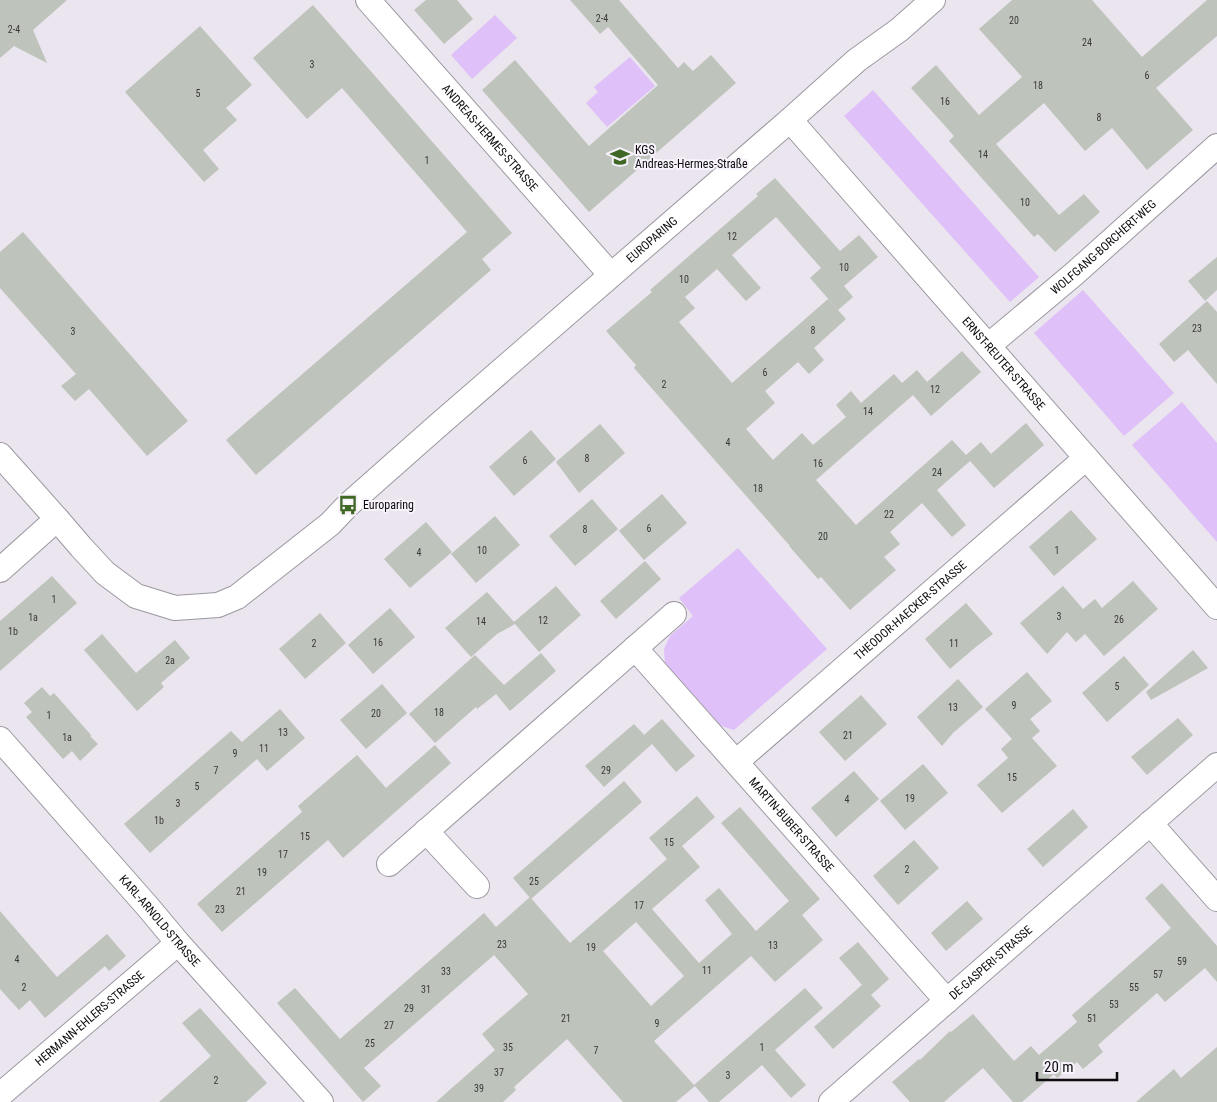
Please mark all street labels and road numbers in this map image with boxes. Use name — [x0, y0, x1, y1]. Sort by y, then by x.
street label: ANDREAS-HERMES-STRASSE — [439, 82, 541, 194]
street label: WOLFGANG-BORCHERT-WEG — [1048, 197, 1159, 297]
street label: EUROPARING — [624, 214, 680, 266]
street label: ERNST-REUTER-STRASSE — [959, 314, 1048, 413]
street label: THEODOR-HAECKER-STRASSE — [852, 558, 969, 663]
street label: MARTIN-BUBER-STRASSE — [746, 775, 837, 875]
street label: KARL-ARNOLD-STRASSE — [116, 872, 203, 970]
street label: DE-GASPERI-STRASSE — [946, 923, 1035, 1002]
street label: HERMANN-EHLERS-STRASSE — [32, 968, 147, 1069]

